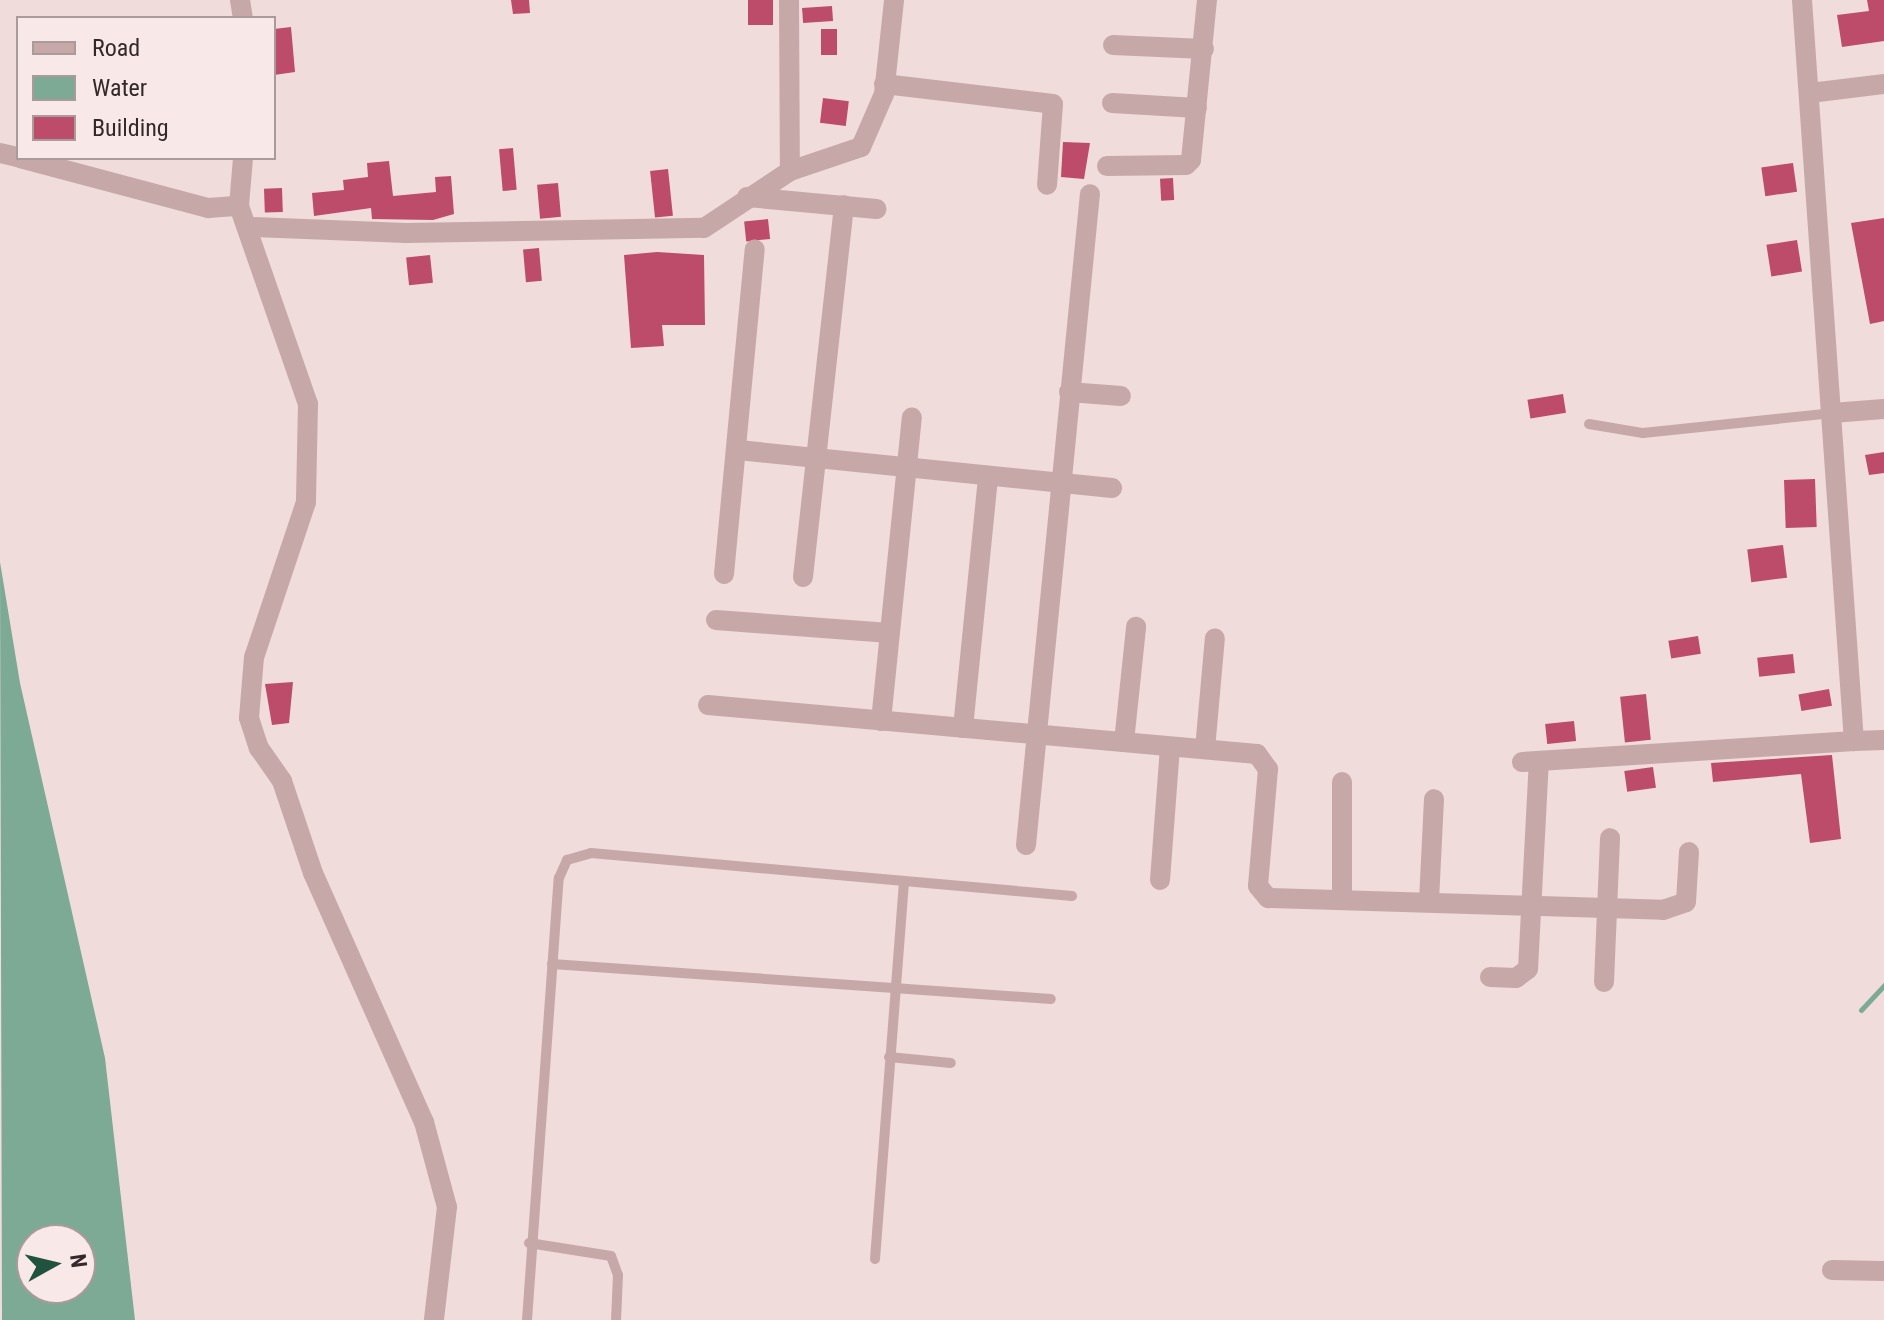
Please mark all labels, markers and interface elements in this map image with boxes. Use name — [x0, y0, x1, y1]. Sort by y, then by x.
legend — [16, 16, 276, 160]
text: Road — [92, 34, 140, 62]
text: Water — [92, 74, 147, 102]
text: Building — [92, 114, 169, 142]
north arrow — [16, 1224, 96, 1304]
text: N — [65, 1252, 92, 1269]

